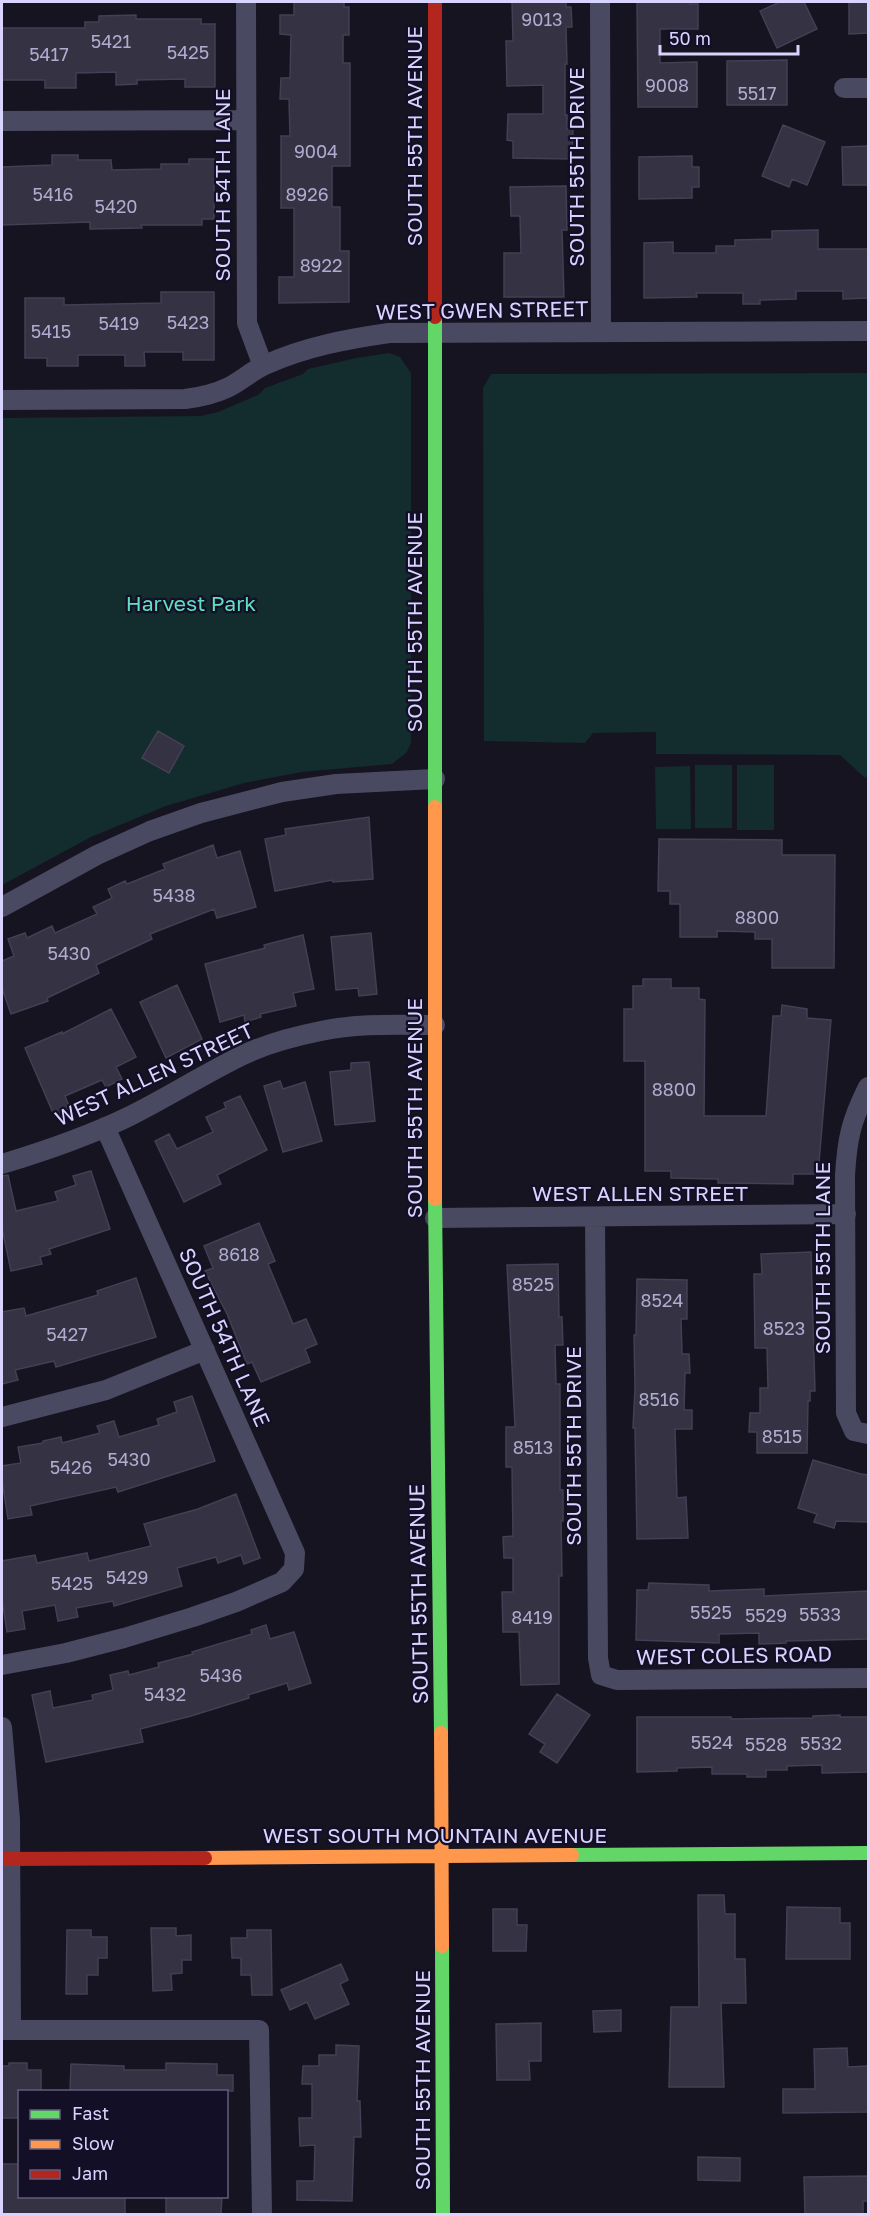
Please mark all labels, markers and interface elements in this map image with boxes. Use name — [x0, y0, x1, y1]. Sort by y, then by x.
house number: 9013 — [521, 8, 563, 30]
scale bar — [660, 18, 798, 56]
street label: SOUTH 55TH AVENUE — [401, 26, 427, 246]
text: 50 m — [669, 27, 711, 49]
house number: 5421 — [91, 30, 132, 52]
house number: 5425 — [167, 41, 209, 63]
house number: 5417 — [29, 43, 69, 65]
street label: SOUTH 55TH DRIVE — [563, 67, 589, 267]
house number: 9008 — [645, 74, 689, 96]
house number: 5517 — [737, 82, 777, 104]
street label: SOUTH 54TH LANE — [209, 88, 235, 282]
house number: 9004 — [294, 140, 338, 162]
house number: 5416 — [32, 183, 74, 205]
house number: 8926 — [285, 183, 329, 205]
house number: 5420 — [94, 195, 138, 217]
house number: 8922 — [300, 254, 342, 276]
street label: WEST GWEN STREET — [375, 295, 589, 325]
house number: 5423 — [167, 311, 209, 333]
house number: 5419 — [98, 312, 140, 334]
house number: 5415 — [31, 320, 71, 342]
street label: SOUTH 55TH AVENUE — [401, 512, 427, 732]
park label: Harvest Park — [126, 590, 256, 616]
house number: 5438 — [153, 884, 195, 906]
house number: 8800 — [735, 906, 779, 928]
house number: 5430 — [47, 942, 91, 964]
street label: SOUTH 55TH AVENUE — [401, 998, 427, 1218]
street label: WEST ALLEN STREET — [51, 1017, 257, 1131]
house number: 8800 — [652, 1078, 696, 1100]
street label: SOUTH 55TH LANE — [809, 1162, 835, 1354]
street label: WEST ALLEN STREET — [532, 1180, 748, 1206]
street label: SOUTH 54TH LANE — [174, 1243, 276, 1431]
house number: 8618 — [218, 1243, 260, 1265]
house number: 8525 — [512, 1273, 554, 1295]
house number: 8524 — [641, 1289, 683, 1311]
house number: 8523 — [763, 1317, 805, 1339]
house number: 5427 — [46, 1323, 88, 1345]
street label: SOUTH 55TH DRIVE — [560, 1346, 586, 1546]
house number: 8516 — [638, 1388, 680, 1410]
house number: 8515 — [762, 1425, 802, 1447]
house number: 8513 — [513, 1436, 553, 1458]
house number: 5430 — [107, 1448, 151, 1470]
house number: 5426 — [50, 1456, 92, 1478]
street label: SOUTH 55TH AVENUE — [403, 1484, 433, 1704]
house number: 5429 — [106, 1566, 148, 1588]
house number: 5425 — [51, 1572, 93, 1594]
house number: 5525 — [690, 1601, 732, 1623]
house number: 5533 — [799, 1603, 841, 1625]
house number: 5529 — [745, 1604, 787, 1626]
house number: 8419 — [511, 1606, 553, 1628]
street label: WEST COLES ROAD — [636, 1640, 832, 1670]
house number: 5436 — [200, 1664, 242, 1686]
house number: 5432 — [144, 1683, 186, 1705]
house number: 5524 — [691, 1731, 733, 1753]
house number: 5532 — [800, 1732, 842, 1754]
house number: 5528 — [745, 1733, 787, 1755]
street label: WEST SOUTH MOUNTAIN AVENUE — [263, 1822, 607, 1848]
street label: SOUTH 55TH AVENUE — [409, 1970, 435, 2190]
legend — [18, 2090, 228, 2198]
text: Fast — [72, 2102, 109, 2124]
text: Slow — [72, 2132, 115, 2154]
text: Jam — [72, 2162, 108, 2184]

